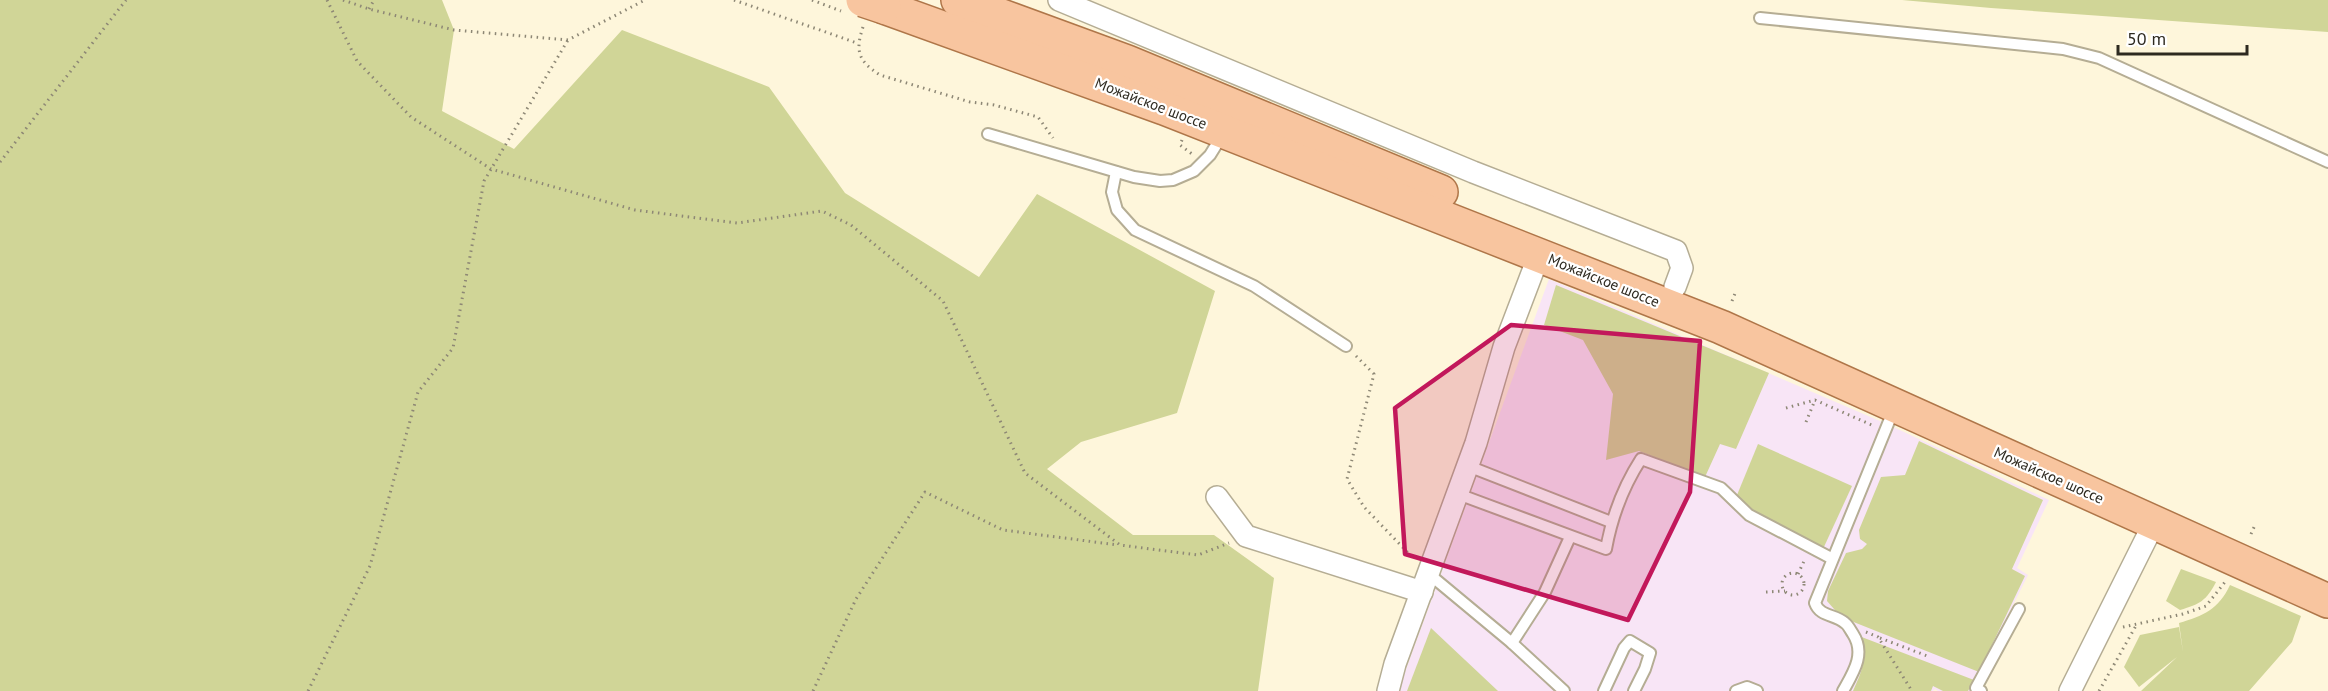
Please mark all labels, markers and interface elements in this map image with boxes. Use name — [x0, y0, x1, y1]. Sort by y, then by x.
scale bar — [2118, 18, 2247, 56]
text: 50 m — [2127, 27, 2166, 50]
street label: Можайское шоссе — [1092, 73, 1210, 133]
street label: Можайское шоссе — [1546, 249, 1662, 311]
street label: Можайское шоссе — [1991, 442, 2107, 508]

